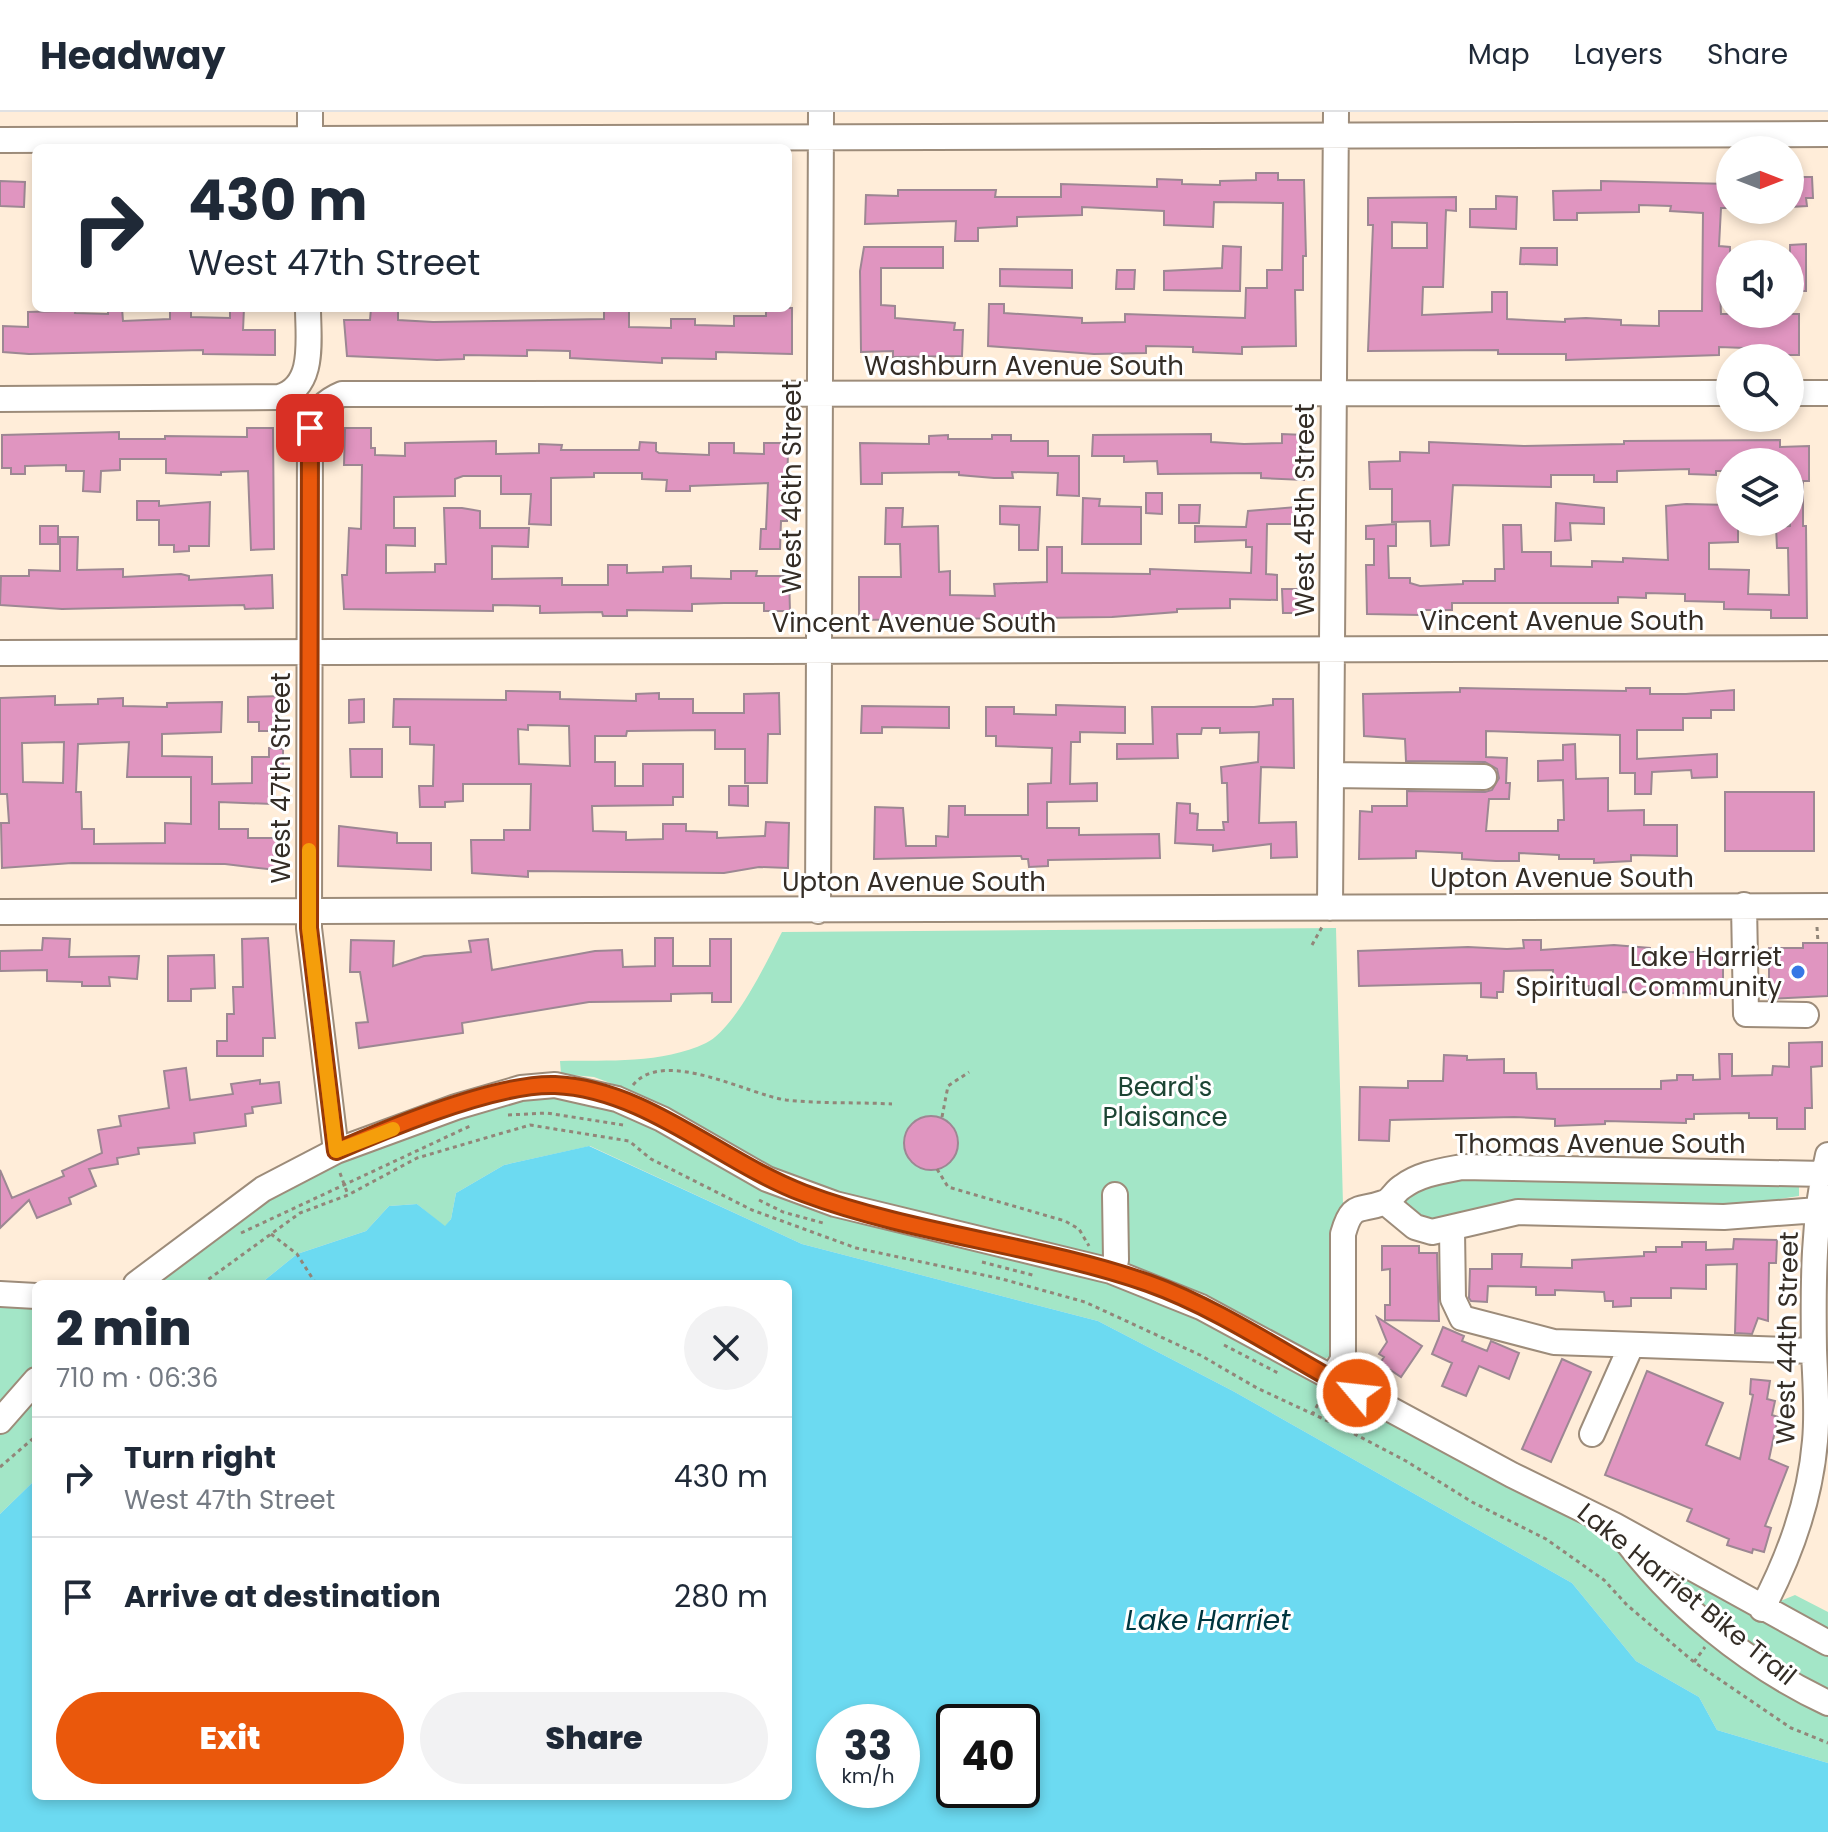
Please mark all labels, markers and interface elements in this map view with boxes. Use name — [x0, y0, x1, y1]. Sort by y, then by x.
text: Headway — [40, 29, 226, 82]
text: Map — [1468, 35, 1530, 74]
text: Layers — [1574, 35, 1663, 74]
text: Share — [1707, 35, 1788, 74]
north arrow — [1716, 136, 1804, 224]
map controls — [1716, 136, 1804, 536]
text: 430 m — [188, 161, 367, 240]
icon: right — [56, 176, 160, 280]
text: West 47th Street — [188, 237, 480, 288]
button: sound — [1716, 240, 1804, 328]
button: search — [1716, 344, 1804, 432]
street label: Washburn Avenue South — [864, 348, 1184, 384]
street label: West 46th Street — [774, 380, 810, 594]
pin — [276, 394, 344, 462]
street label: West 45th Street — [1287, 403, 1323, 617]
icon: arrive — [288, 406, 332, 450]
button: layers — [1716, 448, 1804, 536]
street label: Vincent Avenue South — [1420, 603, 1704, 639]
street label: Vincent Avenue South — [772, 605, 1056, 641]
street label: West 47th Street — [263, 672, 299, 884]
street label: Upton Avenue South — [1430, 860, 1694, 896]
street label: Upton Avenue South — [782, 864, 1046, 900]
place label: Lake Harriet Spiritual Community — [1516, 939, 1782, 1005]
marker: Lake Harriet Spiritual Community — [1789, 963, 1807, 981]
park label: Beard's Plaisance — [1102, 1069, 1228, 1135]
street label: Thomas Avenue South — [1454, 1126, 1746, 1162]
street label: West 44th Street — [1767, 1231, 1807, 1445]
text: 2 min — [56, 1295, 191, 1362]
button: close — [684, 1306, 768, 1390]
position arrow — [1315, 1351, 1399, 1435]
text: 710 m · 06:36 — [56, 1360, 218, 1396]
text: Turn right — [124, 1436, 276, 1479]
icon: right — [56, 1455, 100, 1499]
text: 430 m — [674, 1455, 768, 1498]
text: West 47th Street — [124, 1482, 335, 1518]
street label: Lake Harriet Bike Trail — [1570, 1494, 1804, 1694]
icon: arrive — [56, 1575, 100, 1619]
text: Arrive at destination — [124, 1575, 441, 1618]
text: 280 m — [674, 1575, 768, 1618]
water label: Lake Harriet — [1126, 1601, 1291, 1640]
button: Exit — [56, 1692, 404, 1784]
button: Share — [420, 1692, 768, 1784]
speed limit sign: 40 — [936, 1704, 1040, 1808]
text: 33 — [844, 1718, 892, 1774]
text: km/h — [841, 1762, 895, 1790]

